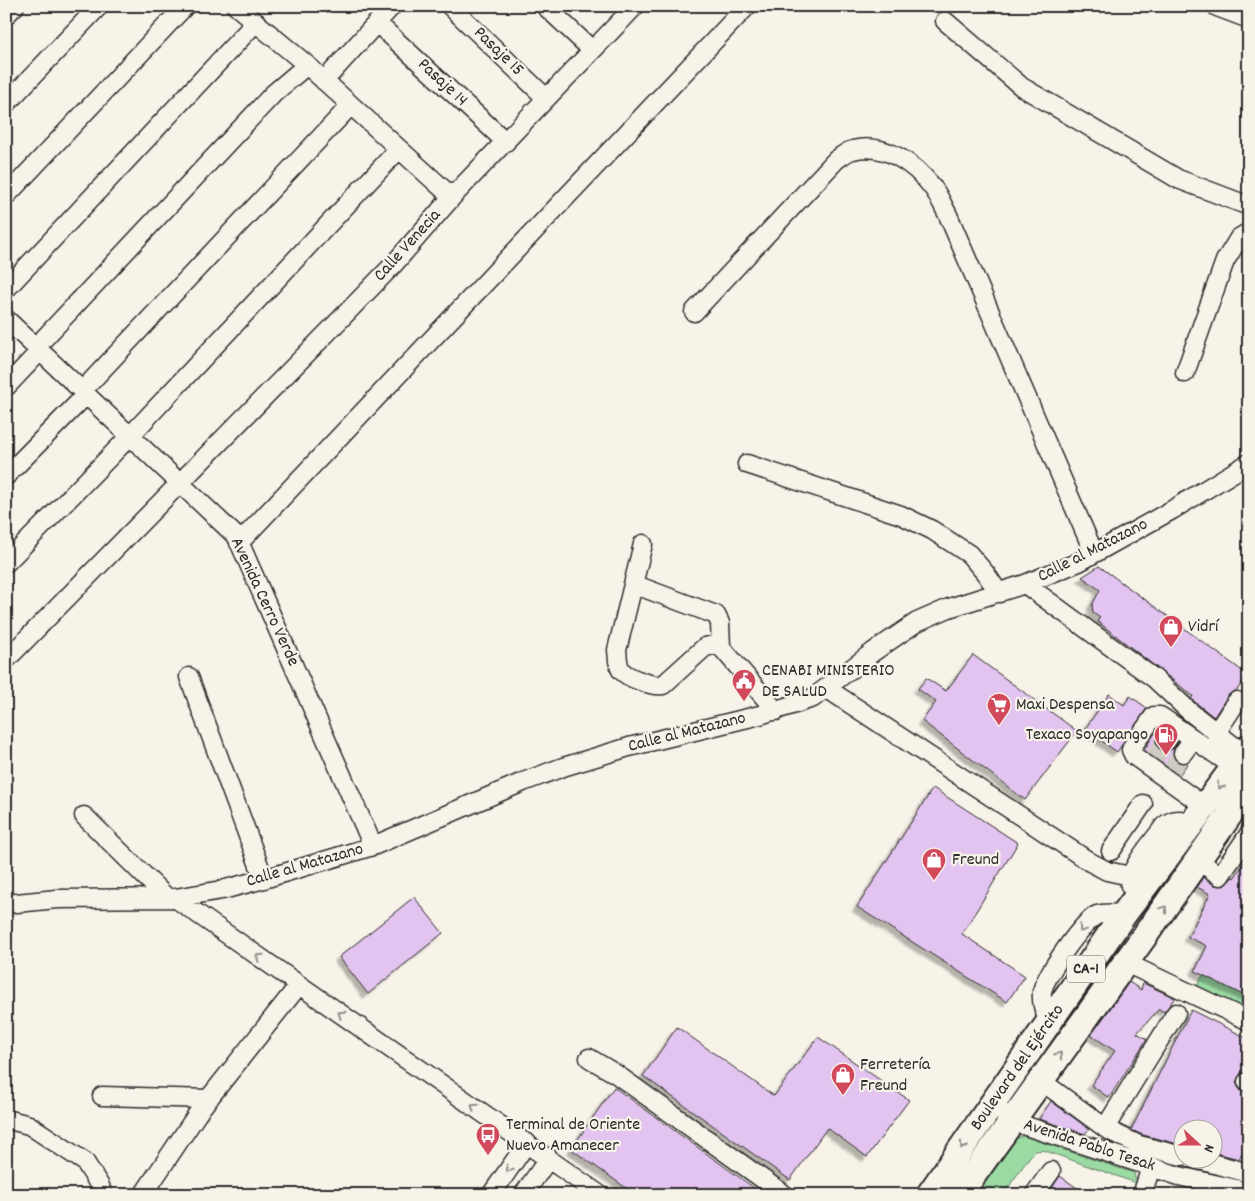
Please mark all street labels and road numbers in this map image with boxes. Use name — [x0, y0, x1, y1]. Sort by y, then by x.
street label: Pasaje 15 — [467, 22, 529, 82]
street label: Pasaje 14 — [411, 53, 473, 113]
street label: Calle Venecia — [369, 204, 448, 288]
street label: Calle al Matazano — [1034, 513, 1152, 589]
street label: Avenida Cerro Verde — [223, 533, 305, 671]
street label: Calle al Matazano — [626, 706, 748, 760]
street label: Calle al Matazano — [244, 837, 366, 895]
road number: CA-1 — [1067, 956, 1105, 982]
street label: Boulevard del Ejército — [965, 1000, 1071, 1136]
street label: Avenida Pablo Tesak — [1020, 1113, 1158, 1179]

